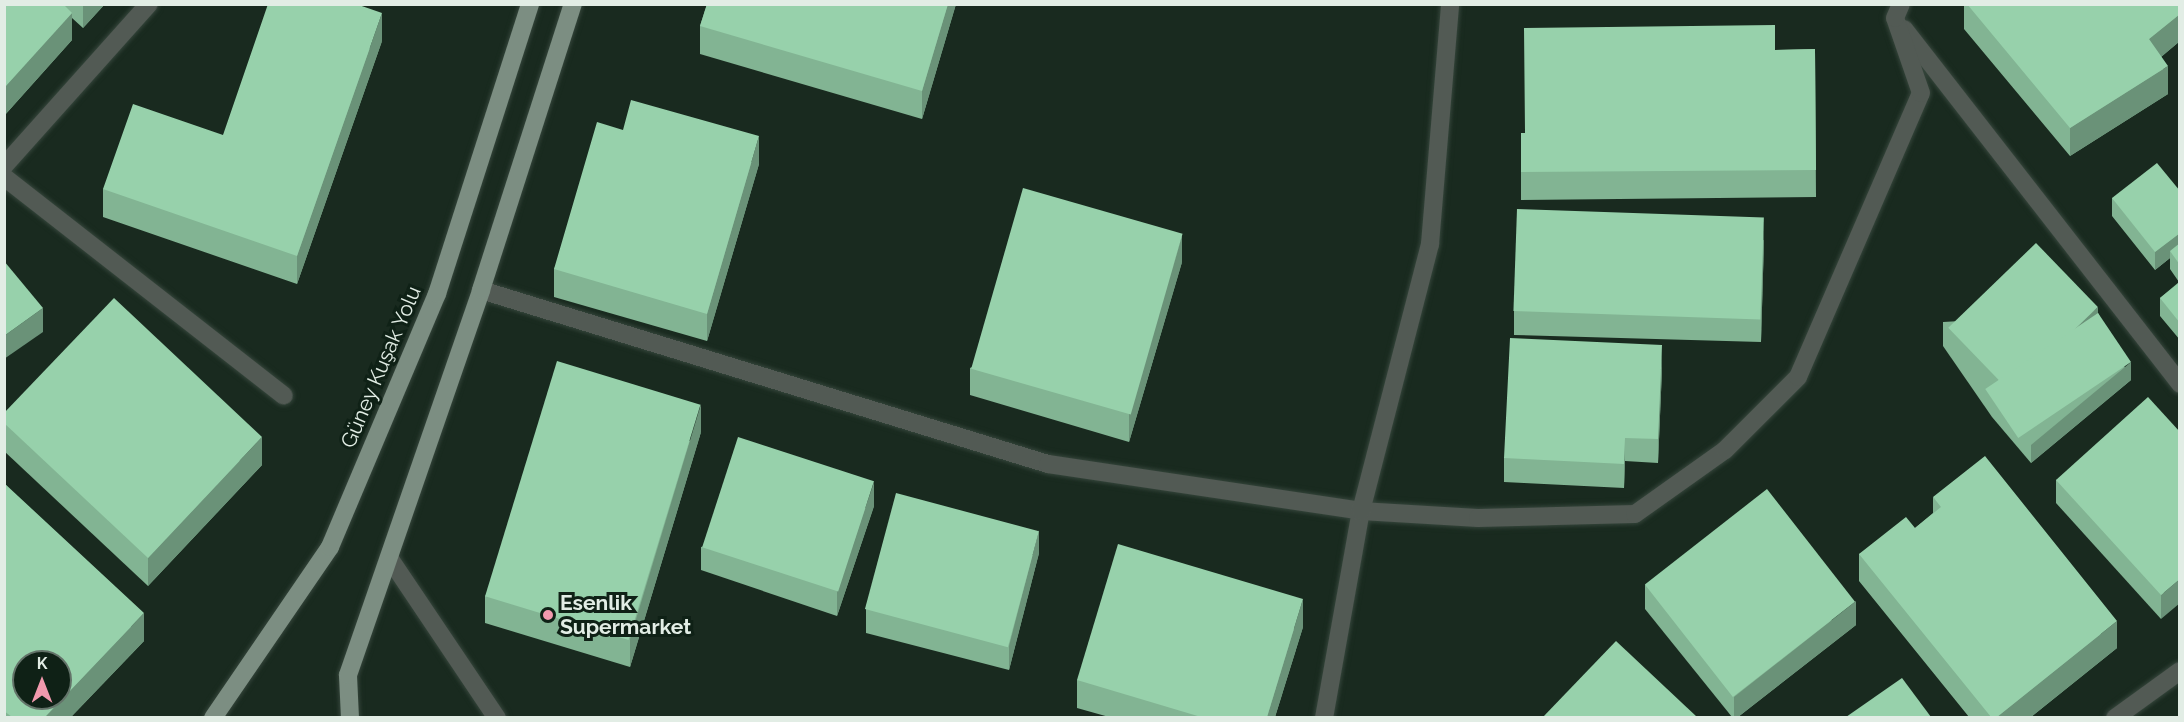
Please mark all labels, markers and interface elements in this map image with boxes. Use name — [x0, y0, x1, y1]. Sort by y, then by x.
street label: Güney Kuşak Yolu — [335, 282, 427, 452]
place label: Esenlik Supermarket — [560, 590, 691, 640]
marker: Esenlik Supermarket — [541, 608, 555, 622]
north arrow — [12, 650, 72, 710]
text: K — [37, 654, 47, 673]

